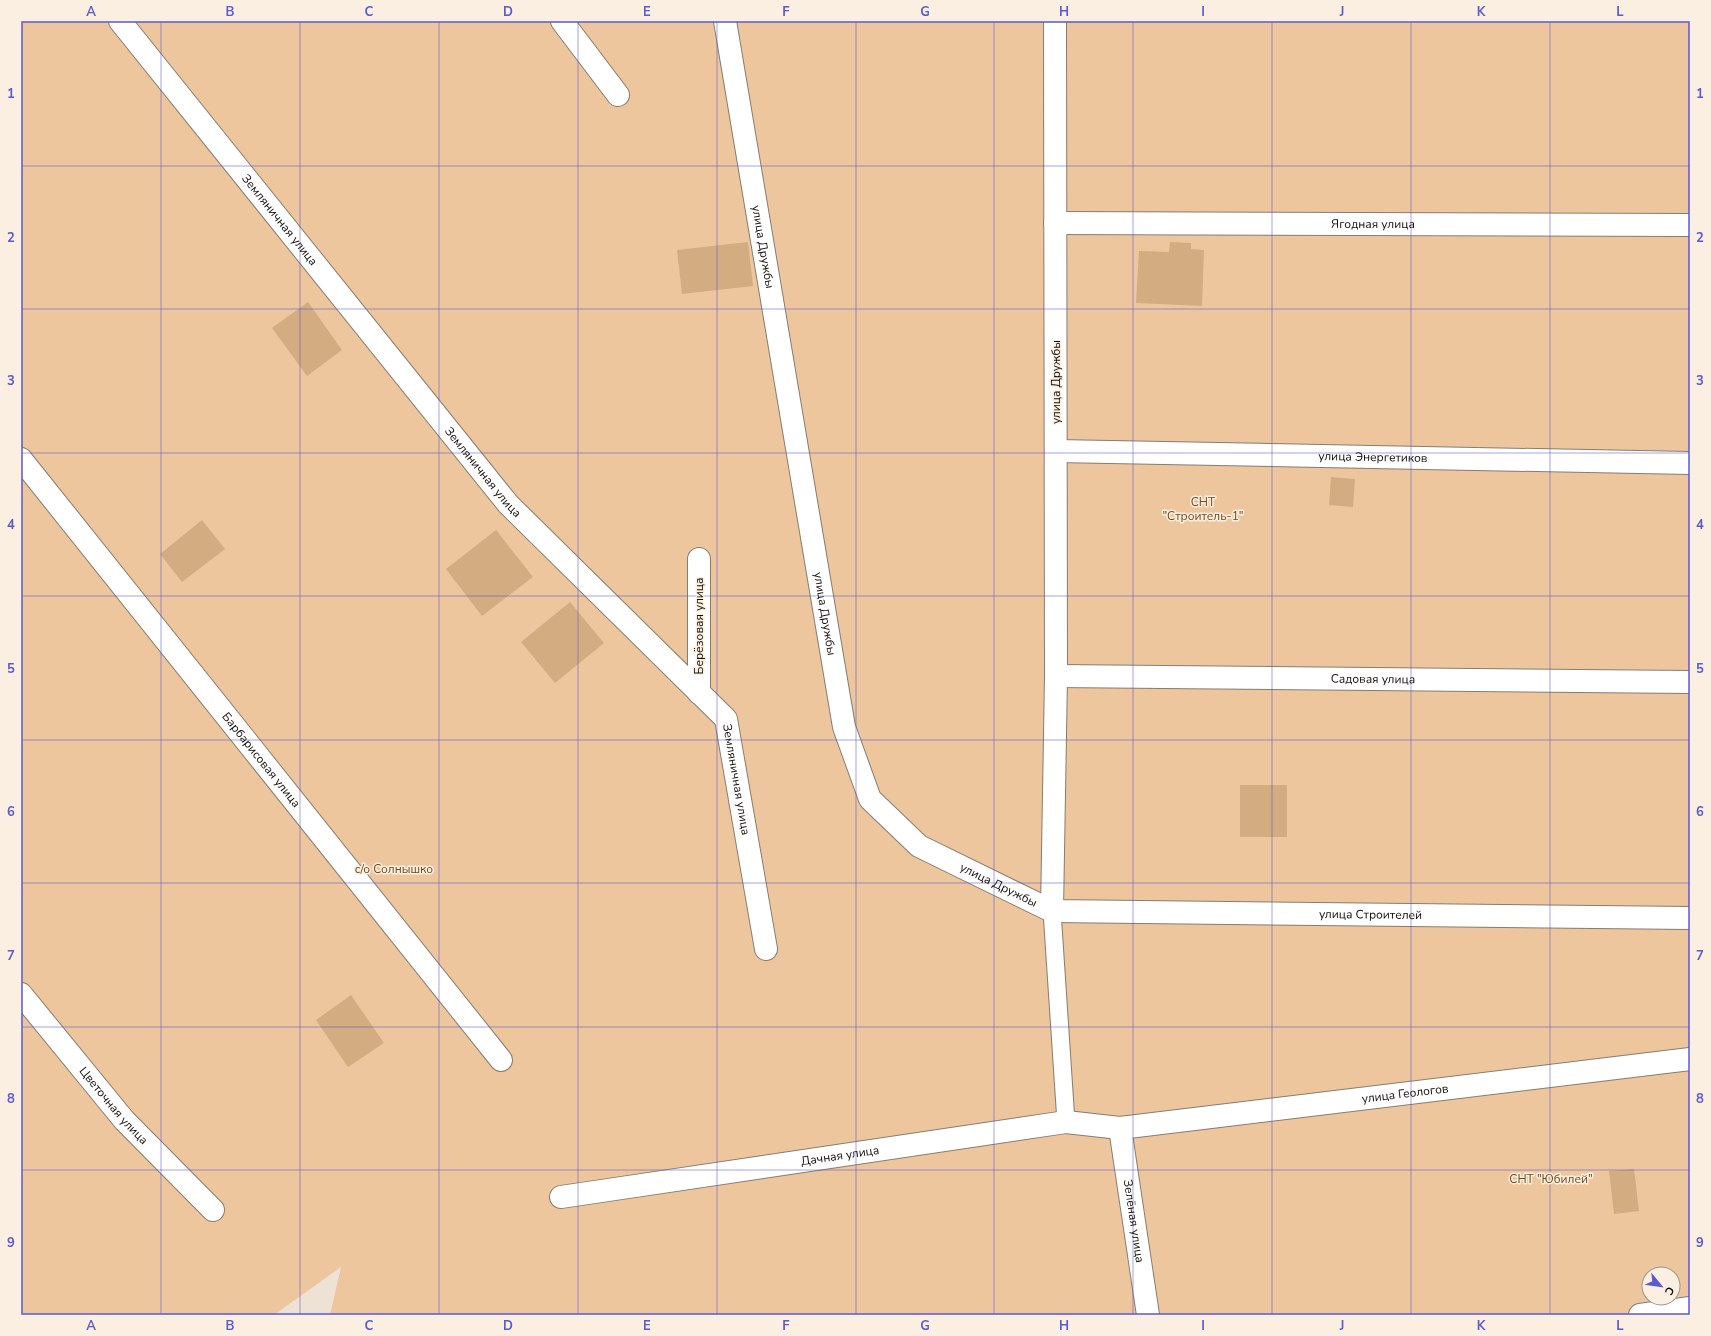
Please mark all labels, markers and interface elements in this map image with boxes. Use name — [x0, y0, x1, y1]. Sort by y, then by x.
text: A — [86, 3, 96, 21]
text: B — [226, 3, 235, 21]
text: C — [365, 3, 374, 21]
text: D — [503, 3, 513, 21]
text: E — [643, 3, 651, 21]
text: F — [782, 3, 790, 21]
text: G — [920, 3, 930, 21]
text: H — [1059, 3, 1069, 21]
text: I — [1201, 3, 1205, 21]
text: J — [1339, 3, 1344, 21]
text: K — [1477, 3, 1486, 21]
text: L — [1616, 3, 1624, 21]
text: 1 — [7, 85, 15, 103]
text: 1 — [1696, 85, 1704, 103]
street label: Земляничная улица — [238, 171, 321, 269]
street label: улица Дружбы — [748, 204, 778, 290]
street label: Ягодная улица — [1331, 216, 1415, 232]
text: 2 — [7, 229, 15, 247]
text: 2 — [1696, 229, 1704, 247]
street label: улица Дружбы — [1048, 340, 1064, 424]
text: 3 — [7, 372, 15, 390]
text: 3 — [1696, 372, 1704, 390]
street label: Земляничная улица — [441, 423, 525, 521]
street label: улица Энергетиков — [1318, 448, 1428, 466]
park label: СНТ "Строитель-1" — [1162, 494, 1244, 524]
text: 4 — [7, 516, 15, 534]
text: 4 — [1696, 516, 1704, 534]
street label: улица Дружбы — [810, 571, 840, 657]
street label: Берёзовая улица — [691, 578, 707, 674]
text: 5 — [7, 660, 15, 678]
text: 5 — [1696, 660, 1704, 678]
street label: Садовая улица — [1331, 671, 1415, 687]
street label: Барбарисовая улица — [218, 709, 304, 811]
street label: Земляничная улица — [719, 722, 754, 836]
text: 6 — [7, 803, 15, 821]
text: 6 — [1696, 803, 1704, 821]
street label: улица Дружбы — [957, 859, 1040, 911]
park label: с/о Солнышко — [355, 861, 433, 877]
street label: улица Строителей — [1319, 906, 1422, 923]
text: 7 — [7, 947, 15, 965]
text: 7 — [1696, 947, 1704, 965]
street label: Цветочная улица — [76, 1063, 152, 1148]
street label: улица Геологов — [1361, 1080, 1450, 1107]
text: 8 — [7, 1090, 15, 1108]
text: 8 — [1696, 1090, 1704, 1108]
street label: Дачная улица — [800, 1142, 880, 1169]
park label: СНТ "Юбилей" — [1509, 1171, 1593, 1187]
street label: Зелёная улица — [1120, 1178, 1148, 1264]
text: 9 — [7, 1234, 15, 1252]
text: 9 — [1696, 1234, 1704, 1252]
north arrow — [1641, 1266, 1681, 1306]
text: С — [1661, 1284, 1678, 1298]
text: A — [86, 1317, 96, 1335]
text: B — [226, 1317, 235, 1335]
text: C — [365, 1317, 374, 1335]
text: D — [503, 1317, 513, 1335]
text: E — [643, 1317, 651, 1335]
text: F — [782, 1317, 790, 1335]
text: G — [920, 1317, 930, 1335]
text: H — [1059, 1317, 1069, 1335]
text: I — [1201, 1317, 1205, 1335]
text: J — [1339, 1317, 1344, 1335]
text: K — [1477, 1317, 1486, 1335]
text: L — [1616, 1317, 1624, 1335]

